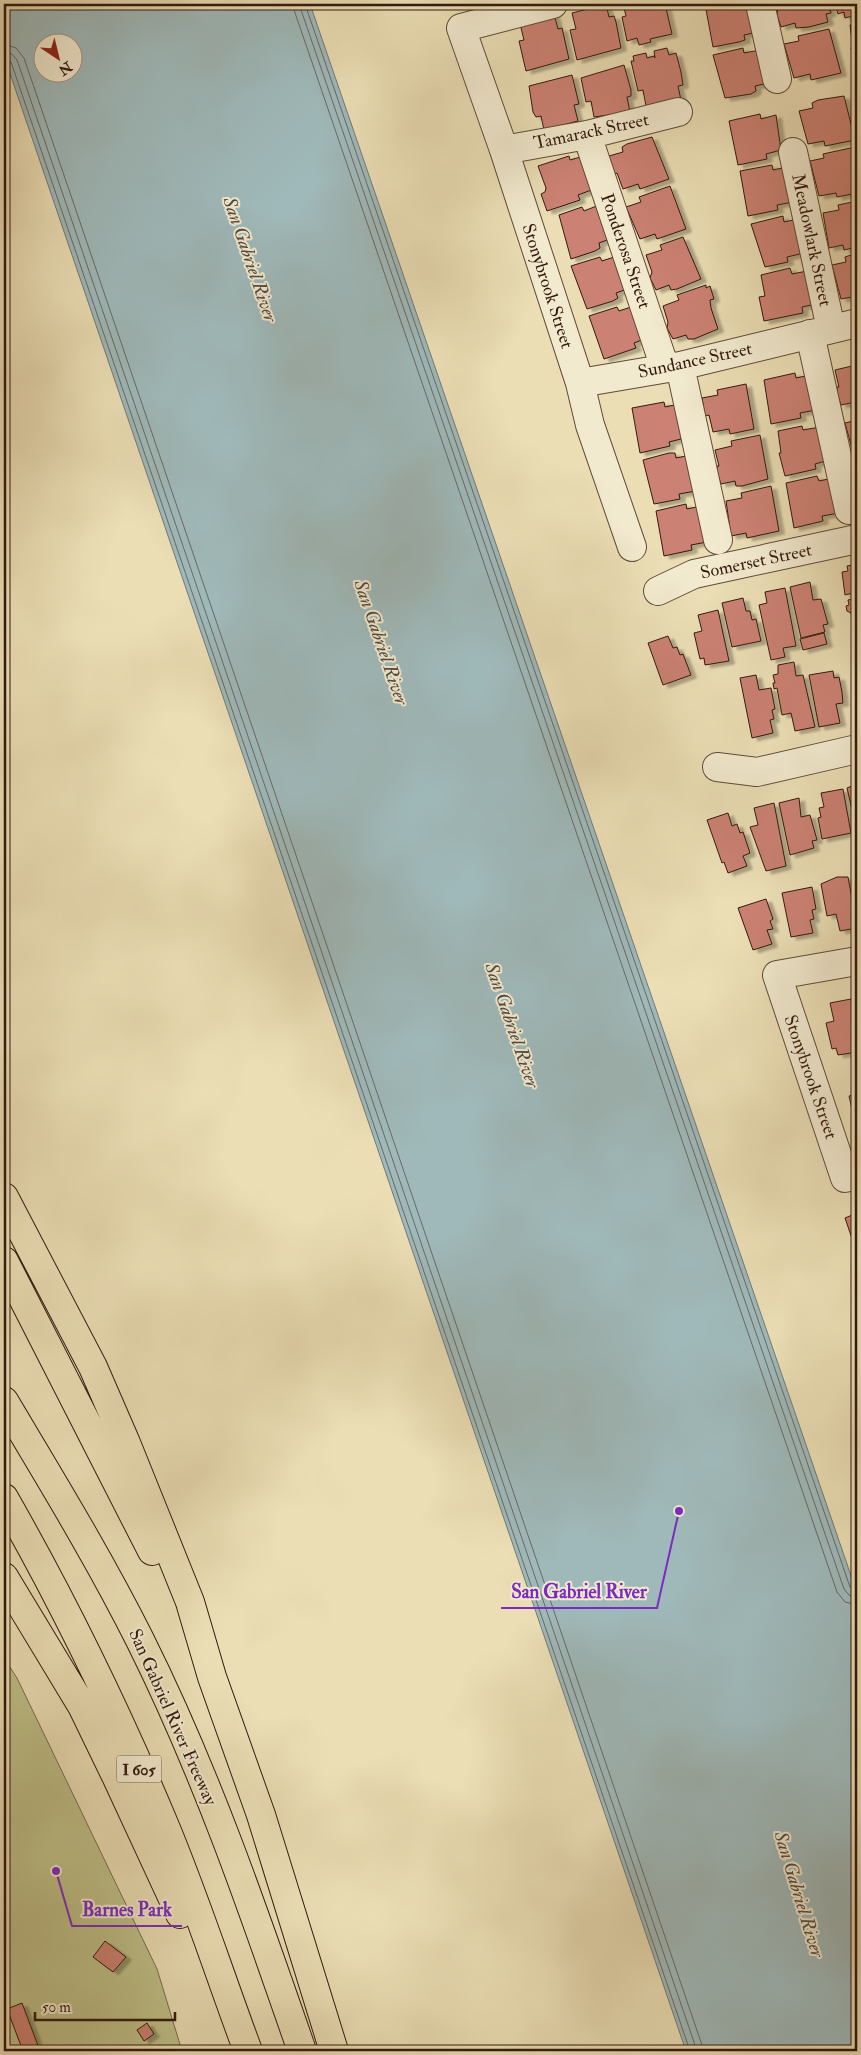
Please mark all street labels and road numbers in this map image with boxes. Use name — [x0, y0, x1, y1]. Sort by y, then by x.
street label: Tamarack Street — [531, 108, 651, 155]
street label: Meadowlark Street — [786, 172, 837, 309]
street label: Ponderosa Street — [595, 191, 656, 312]
street label: Stonybrook Street — [517, 221, 579, 352]
street label: Sundance Street — [636, 337, 754, 384]
street label: Somerset Street — [698, 538, 814, 585]
street label: Stonybrook Street — [779, 1012, 843, 1142]
street label: San Gabriel River Freeway — [123, 1625, 222, 1810]
road number: I 605 — [116, 1756, 162, 1782]

